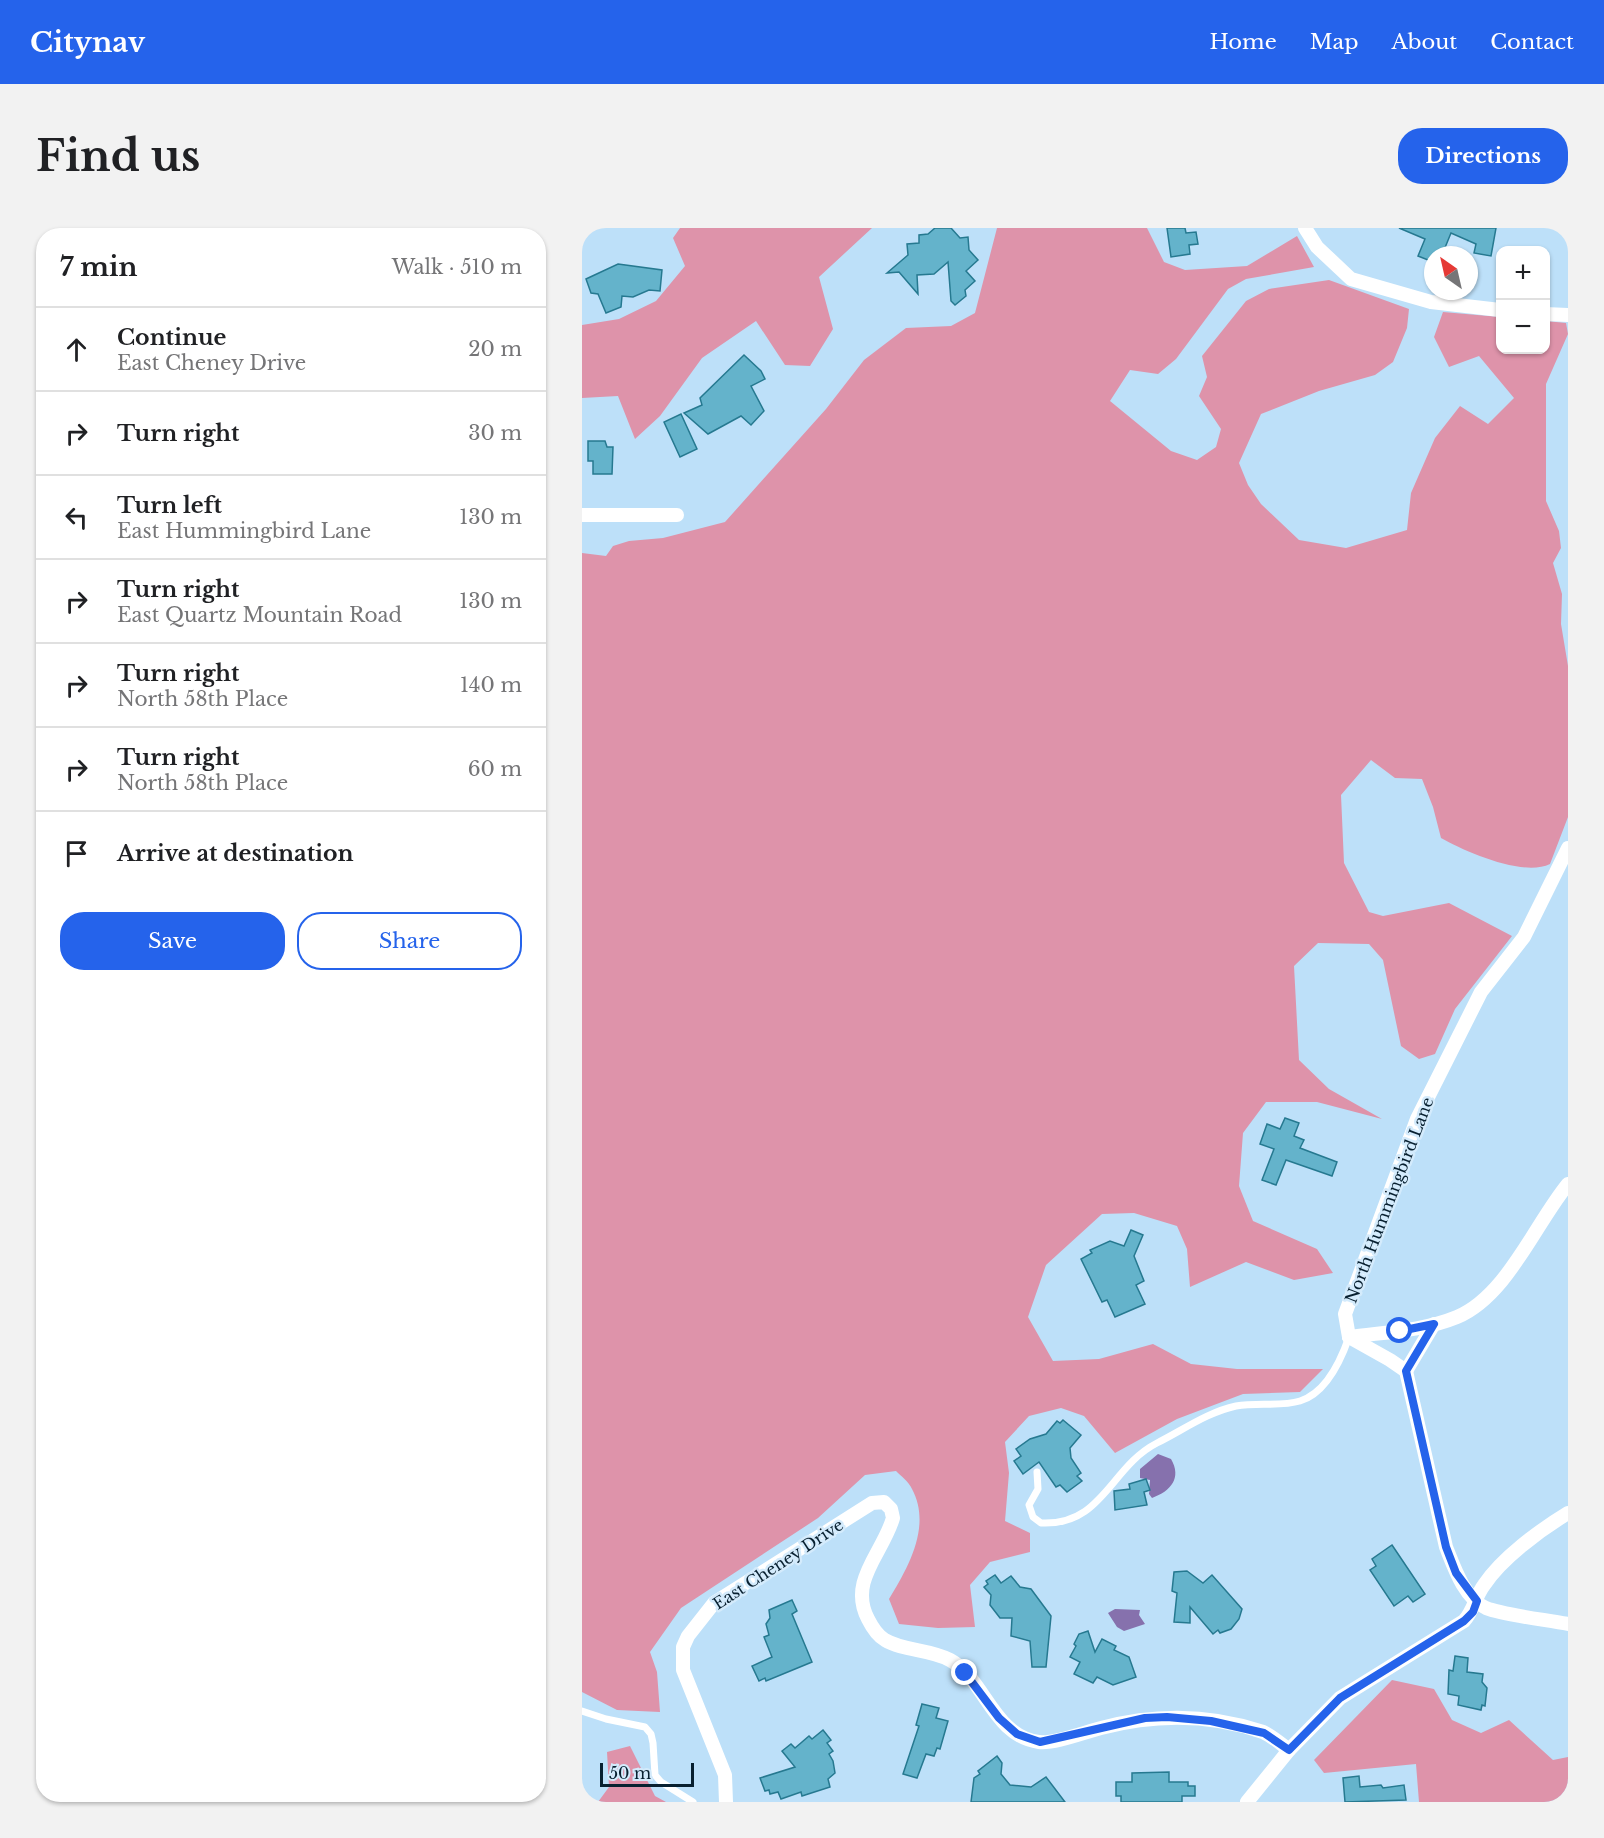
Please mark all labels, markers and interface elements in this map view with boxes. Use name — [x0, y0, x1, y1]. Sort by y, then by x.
text: Citynav — [30, 25, 145, 60]
text: Home — [1210, 29, 1277, 55]
text: Map — [1310, 29, 1358, 55]
text: About — [1391, 29, 1457, 55]
text: Contact — [1490, 29, 1574, 55]
button: Directions — [1398, 128, 1568, 184]
text: Find us — [36, 130, 200, 182]
north arrow — [1424, 246, 1478, 300]
map controls — [1496, 246, 1550, 354]
button: + — [1496, 246, 1550, 300]
text: 7 min — [60, 251, 137, 283]
text: Walk · 510 m — [392, 255, 522, 279]
button: − — [1496, 300, 1550, 354]
text: Continue — [117, 324, 226, 351]
icon: ahead — [60, 333, 93, 366]
text: 20 m — [468, 337, 522, 361]
text: East Cheney Drive — [117, 351, 306, 375]
icon: right — [60, 417, 93, 450]
text: Turn right — [117, 420, 239, 447]
text: 30 m — [468, 421, 522, 445]
text: Turn left — [117, 492, 222, 519]
icon: left — [60, 501, 93, 534]
text: 130 m — [459, 505, 522, 529]
text: East Hummingbird Lane — [117, 519, 371, 543]
text: Turn right — [117, 576, 239, 603]
icon: right — [60, 585, 93, 618]
text: 130 m — [459, 589, 522, 613]
text: East Quartz Mountain Road — [117, 603, 402, 627]
text: Turn right — [117, 660, 239, 687]
icon: right — [60, 669, 93, 702]
text: 140 m — [460, 673, 522, 697]
text: North 58th Place — [117, 687, 288, 711]
text: Turn right — [117, 744, 239, 771]
icon: right — [60, 753, 93, 786]
text: 60 m — [468, 757, 522, 781]
text: North 58th Place — [117, 771, 288, 795]
icon: arrive — [60, 837, 93, 870]
text: Arrive at destination — [117, 840, 354, 867]
button: Save — [60, 912, 285, 970]
button: Share — [297, 912, 522, 970]
street label: North Hummingbird Lane — [1340, 1094, 1438, 1306]
route start — [1386, 1317, 1412, 1343]
street label: East Cheney Drive — [709, 1514, 847, 1614]
route end — [951, 1659, 977, 1685]
scale bar — [600, 1760, 694, 1788]
text: 50 m — [609, 1763, 651, 1783]

